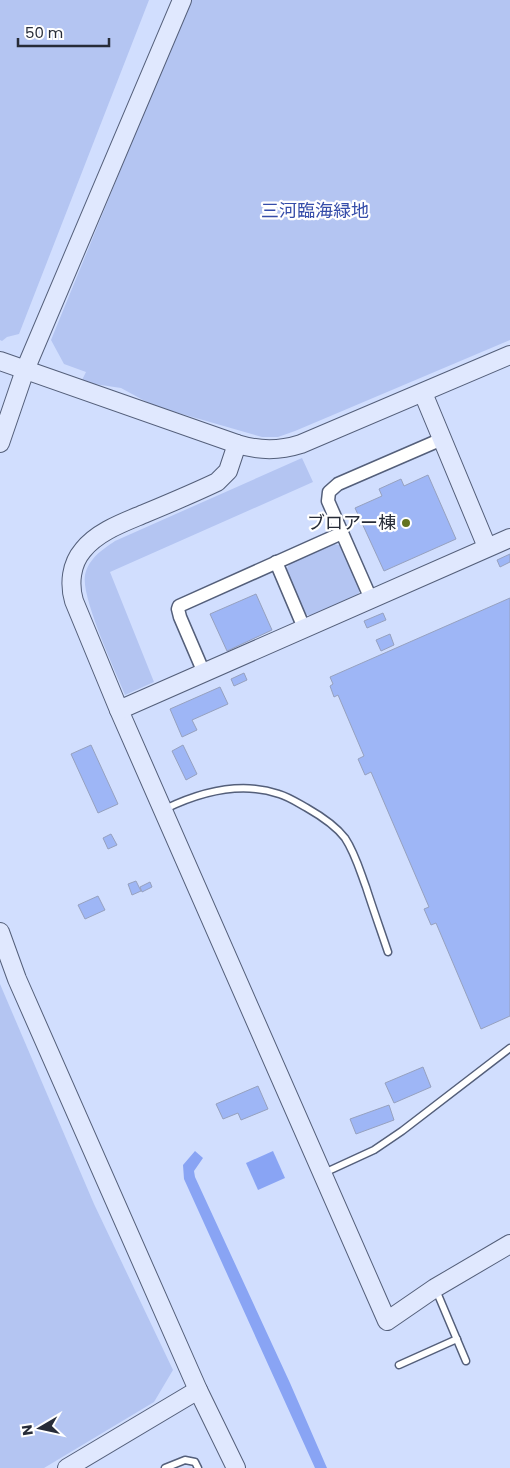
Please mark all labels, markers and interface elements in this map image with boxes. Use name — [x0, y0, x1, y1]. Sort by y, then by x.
scale bar — [18, 15, 109, 47]
text: 50 m — [25, 22, 63, 43]
park label: 三河臨海緑地 — [261, 198, 369, 223]
place label: ブロアー棟 — [307, 510, 396, 535]
marker: ブロアー棟 — [400, 517, 412, 529]
north arrow — [15, 1403, 65, 1453]
text: N — [16, 1423, 38, 1437]

